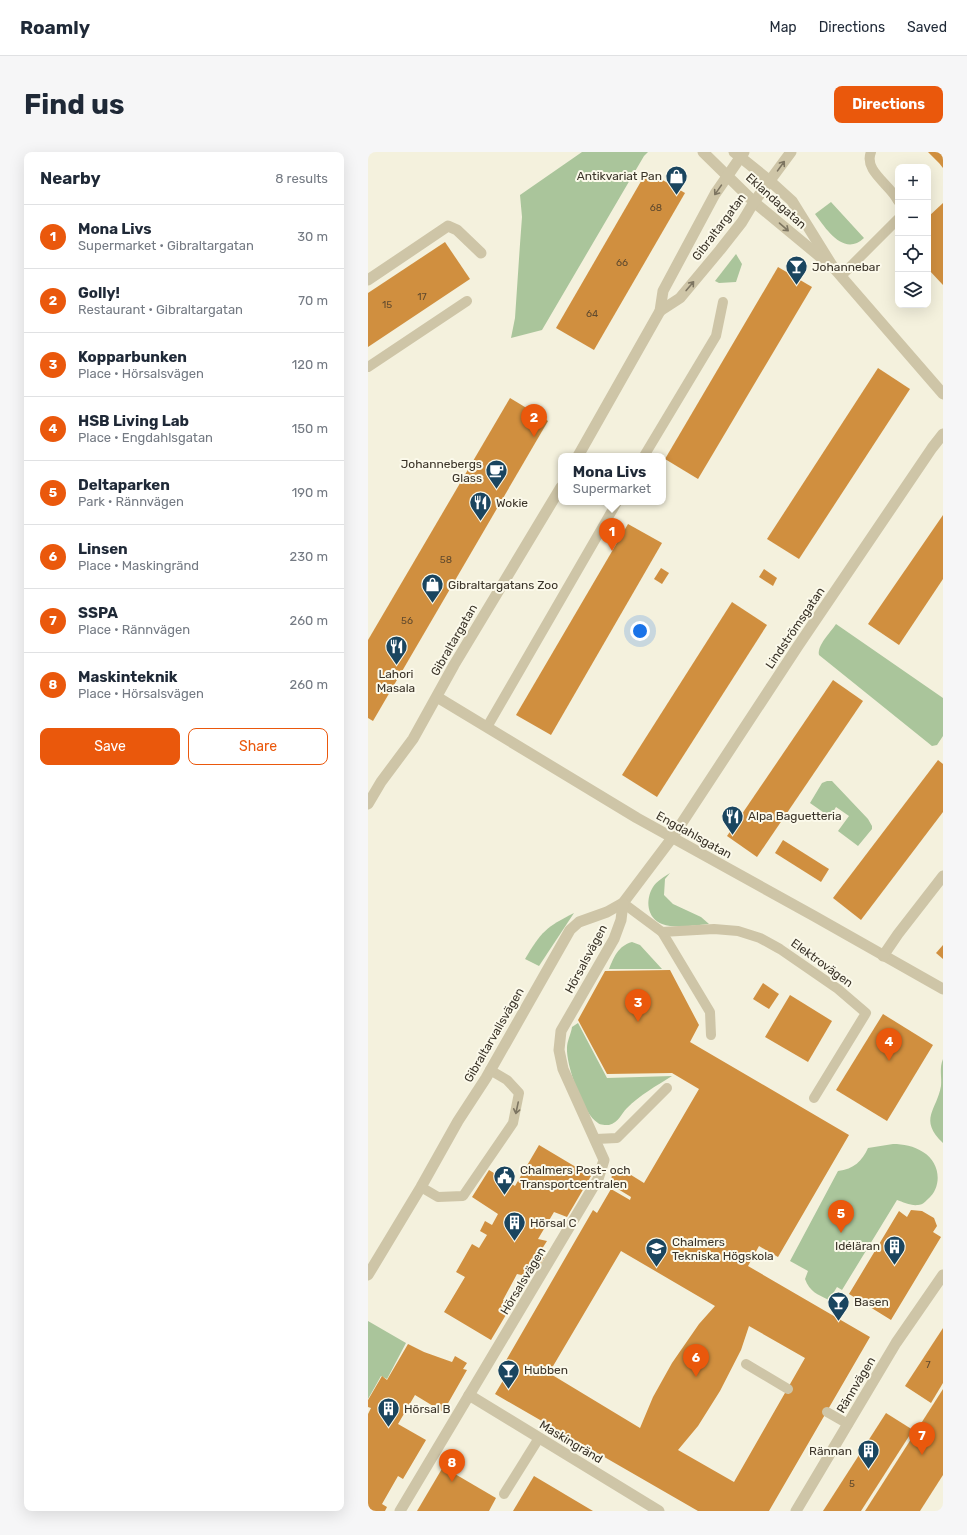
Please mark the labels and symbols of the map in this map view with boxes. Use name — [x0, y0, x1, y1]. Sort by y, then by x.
one-way arrow — [777, 160, 785, 171]
shop icon: Antikvariat Pan — [664, 163, 690, 196]
place label: Antikvariat Pan — [577, 169, 662, 183]
street label: Eklandagatan — [743, 170, 809, 232]
one-way arrow — [714, 184, 722, 195]
street label: Gibraltargatan — [689, 191, 749, 263]
house number: 68 — [650, 202, 662, 214]
one-way arrow — [779, 222, 790, 231]
bar icon: Johannebar — [783, 254, 809, 287]
house number: 66 — [616, 257, 628, 269]
place label: Johannebar — [812, 260, 880, 274]
one-way arrow — [685, 281, 694, 291]
house number: 17 — [417, 291, 427, 303]
house number: 15 — [382, 299, 392, 311]
house number: 64 — [586, 308, 598, 320]
pin: 2 — [521, 404, 547, 437]
place label: Johannebergs Glass — [401, 457, 482, 485]
cafe icon: Johannebergs Glass — [484, 458, 510, 491]
restaurant icon: Wokie — [467, 490, 493, 523]
place label: Wokie — [496, 496, 528, 510]
pin: 1 — [599, 518, 625, 551]
house number: 58 — [440, 554, 452, 566]
shop icon: Gibraltargatans Zoo — [420, 572, 446, 605]
place label: Gibraltargatans Zoo — [448, 578, 558, 592]
street label: Lindströmsgatan — [763, 585, 827, 671]
street label: Gibraltargatan — [428, 602, 480, 678]
house number: 56 — [401, 615, 413, 627]
your location — [630, 621, 650, 641]
restaurant icon: Lahori Masala — [383, 634, 409, 667]
place label: Lahori Masala — [377, 667, 415, 695]
restaurant icon: Alpa Baguetteria — [720, 803, 746, 836]
street label: Engdahlsgatan — [654, 808, 734, 862]
place label: Alpa Baguetteria — [748, 809, 842, 823]
street label: Hörsalsvägen — [562, 922, 610, 996]
street label: Elektrovägen — [788, 936, 856, 990]
street label: Gibraltarvallsvägen — [461, 985, 527, 1085]
pin: 3 — [625, 989, 651, 1022]
pin: 4 — [876, 1028, 902, 1061]
one-way arrow — [512, 1101, 520, 1114]
place label: Chalmers Post- och Transportcentralen — [520, 1163, 631, 1191]
public building icon: Chalmers Post- och Transportcentralen — [491, 1164, 517, 1197]
pin: 5 — [828, 1200, 854, 1233]
building icon: Hörsal C — [501, 1210, 527, 1243]
place label: Hörsal C — [530, 1216, 577, 1230]
building icon: Idéläran — [882, 1233, 908, 1266]
place label: Chalmers Tekniska Högskola — [672, 1235, 774, 1263]
school or university icon: Chalmers Tekniska Högskola — [643, 1236, 669, 1269]
place label: Idéläran — [835, 1239, 880, 1253]
street label: Hörsalsvägen — [497, 1245, 549, 1317]
bar icon: Basen — [826, 1289, 852, 1322]
place label: Basen — [854, 1295, 889, 1309]
pin: 6 — [683, 1344, 709, 1377]
street label: Rännvägen — [834, 1354, 878, 1416]
bar icon: Hubben — [495, 1357, 521, 1390]
house number: 7 — [925, 1359, 931, 1371]
place label: Hubben — [524, 1363, 568, 1377]
building icon: Hörsal B — [375, 1396, 401, 1429]
place label: Hörsal B — [404, 1402, 451, 1416]
street label: Maskingränd — [537, 1418, 605, 1466]
pin: 7 — [909, 1422, 935, 1455]
building icon: Rännan — [855, 1438, 881, 1471]
place label: Rännan — [809, 1444, 852, 1458]
pin: 8 — [439, 1449, 465, 1482]
house number: 5 — [849, 1478, 855, 1490]

